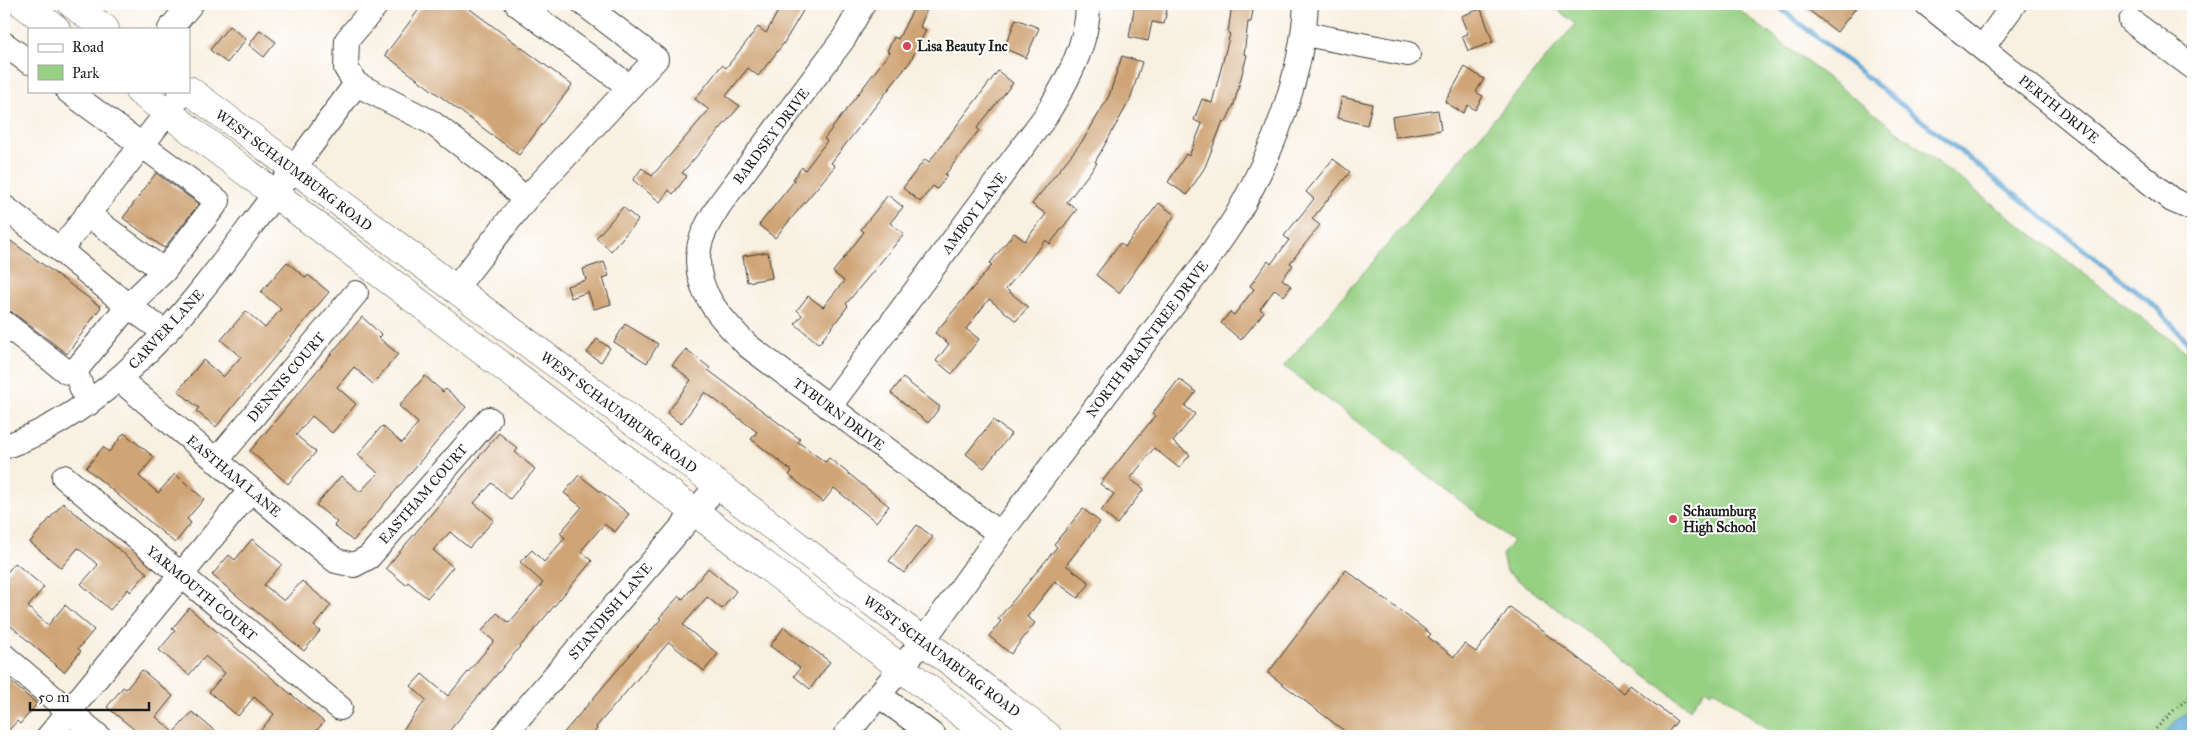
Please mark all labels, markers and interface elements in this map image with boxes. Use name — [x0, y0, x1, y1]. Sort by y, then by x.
legend — [28, 28, 190, 92]
text: Road — [72, 38, 104, 56]
place label: Lisa Beauty Inc — [917, 38, 1008, 56]
marker: Lisa Beauty Inc — [901, 40, 913, 52]
text: Park — [72, 64, 99, 82]
street label: PERTH DRIVE — [2015, 72, 2102, 147]
street label: BARDSEY DRIVE — [730, 85, 813, 188]
street label: WEST SCHAUMBURG ROAD — [212, 106, 375, 235]
street label: AMBOY LANE — [938, 169, 1011, 258]
street label: NORTH BRAINTREE DRIVE — [1083, 258, 1212, 421]
street label: CARVER LANE — [125, 286, 208, 373]
street label: DENNIS COURT — [244, 329, 329, 426]
street label: WEST SCHAUMBURG ROAD — [537, 348, 700, 477]
street label: TYBURN DRIVE — [790, 374, 888, 454]
street label: EASTHAM LANE — [183, 432, 284, 521]
street label: EASTHAM COURT — [375, 441, 472, 548]
place label: Schaumburg High School — [1683, 503, 1757, 537]
marker: Schaumburg High School — [1667, 513, 1679, 525]
street label: YARMOUTH COURT — [143, 542, 261, 645]
street label: STANDISH LANE — [565, 560, 656, 663]
street label: WEST SCHAUMBURG ROAD — [860, 592, 1023, 721]
scale bar — [30, 680, 149, 712]
text: 50 m — [38, 688, 70, 706]

